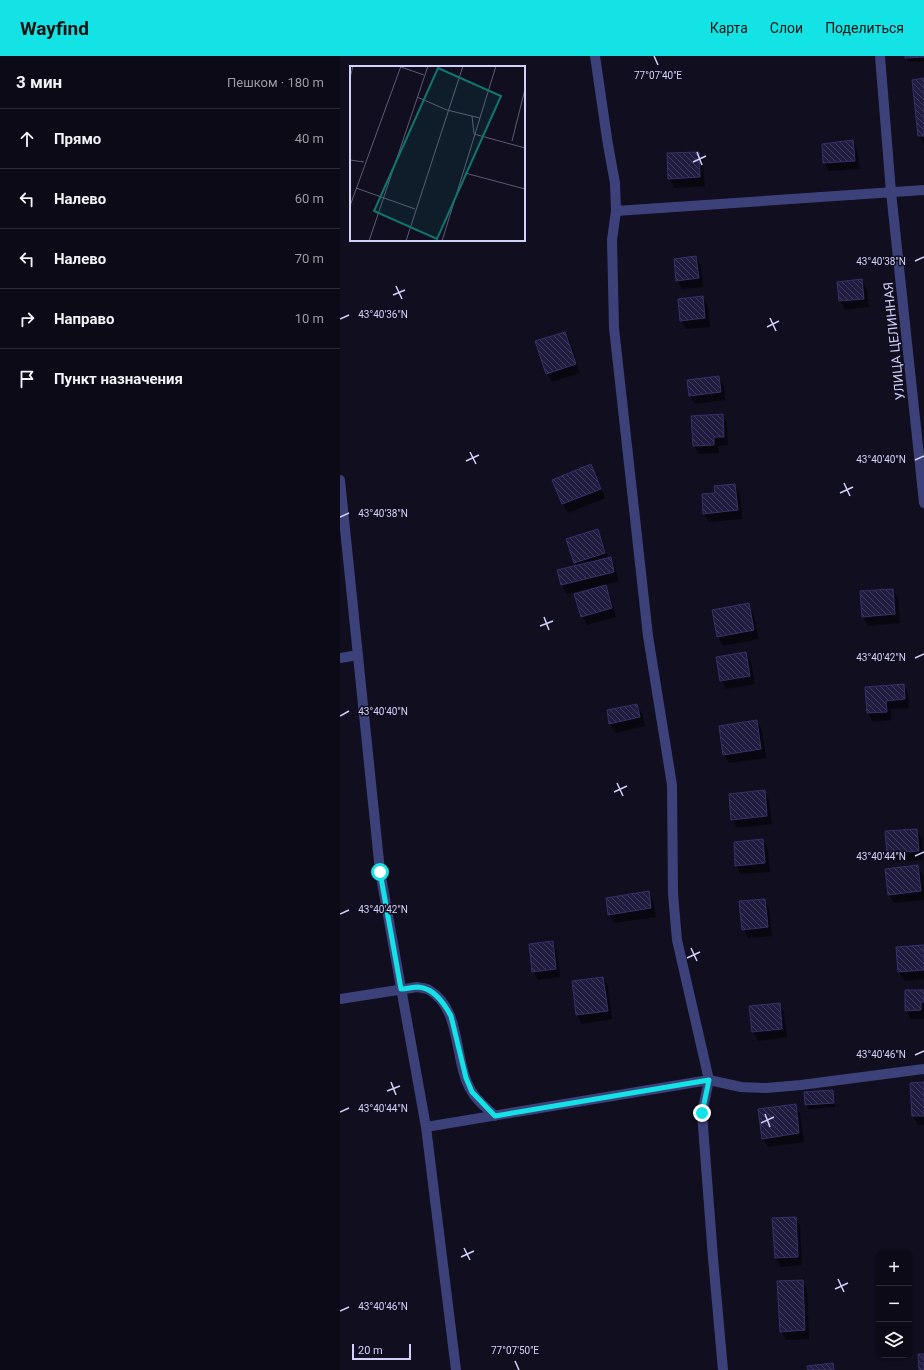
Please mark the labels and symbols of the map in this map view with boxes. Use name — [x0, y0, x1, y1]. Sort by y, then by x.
inset map — [350, 66, 525, 241]
text: 77°07'40"E — [634, 70, 682, 81]
text: 43°40'38"N — [856, 256, 906, 267]
street label: УЛИЦА ЦЕЛИННАЯ — [880, 281, 908, 401]
text: 43°40'36"N — [358, 309, 408, 320]
text: 43°40'40"N — [856, 454, 906, 465]
text: 43°40'38"N — [358, 508, 408, 519]
text: 43°40'42"N — [856, 652, 906, 663]
text: 43°40'40"N — [358, 706, 408, 717]
text: 43°40'44"N — [856, 851, 906, 862]
route start — [371, 863, 389, 881]
text: 43°40'42"N — [358, 904, 408, 915]
text: 43°40'46"N — [856, 1049, 906, 1060]
text: 43°40'44"N — [358, 1103, 408, 1114]
route end — [693, 1104, 711, 1122]
text: 43°40'46"N — [358, 1301, 408, 1312]
scale bar — [352, 1342, 411, 1361]
text: 77°07'50"E — [491, 1345, 539, 1356]

